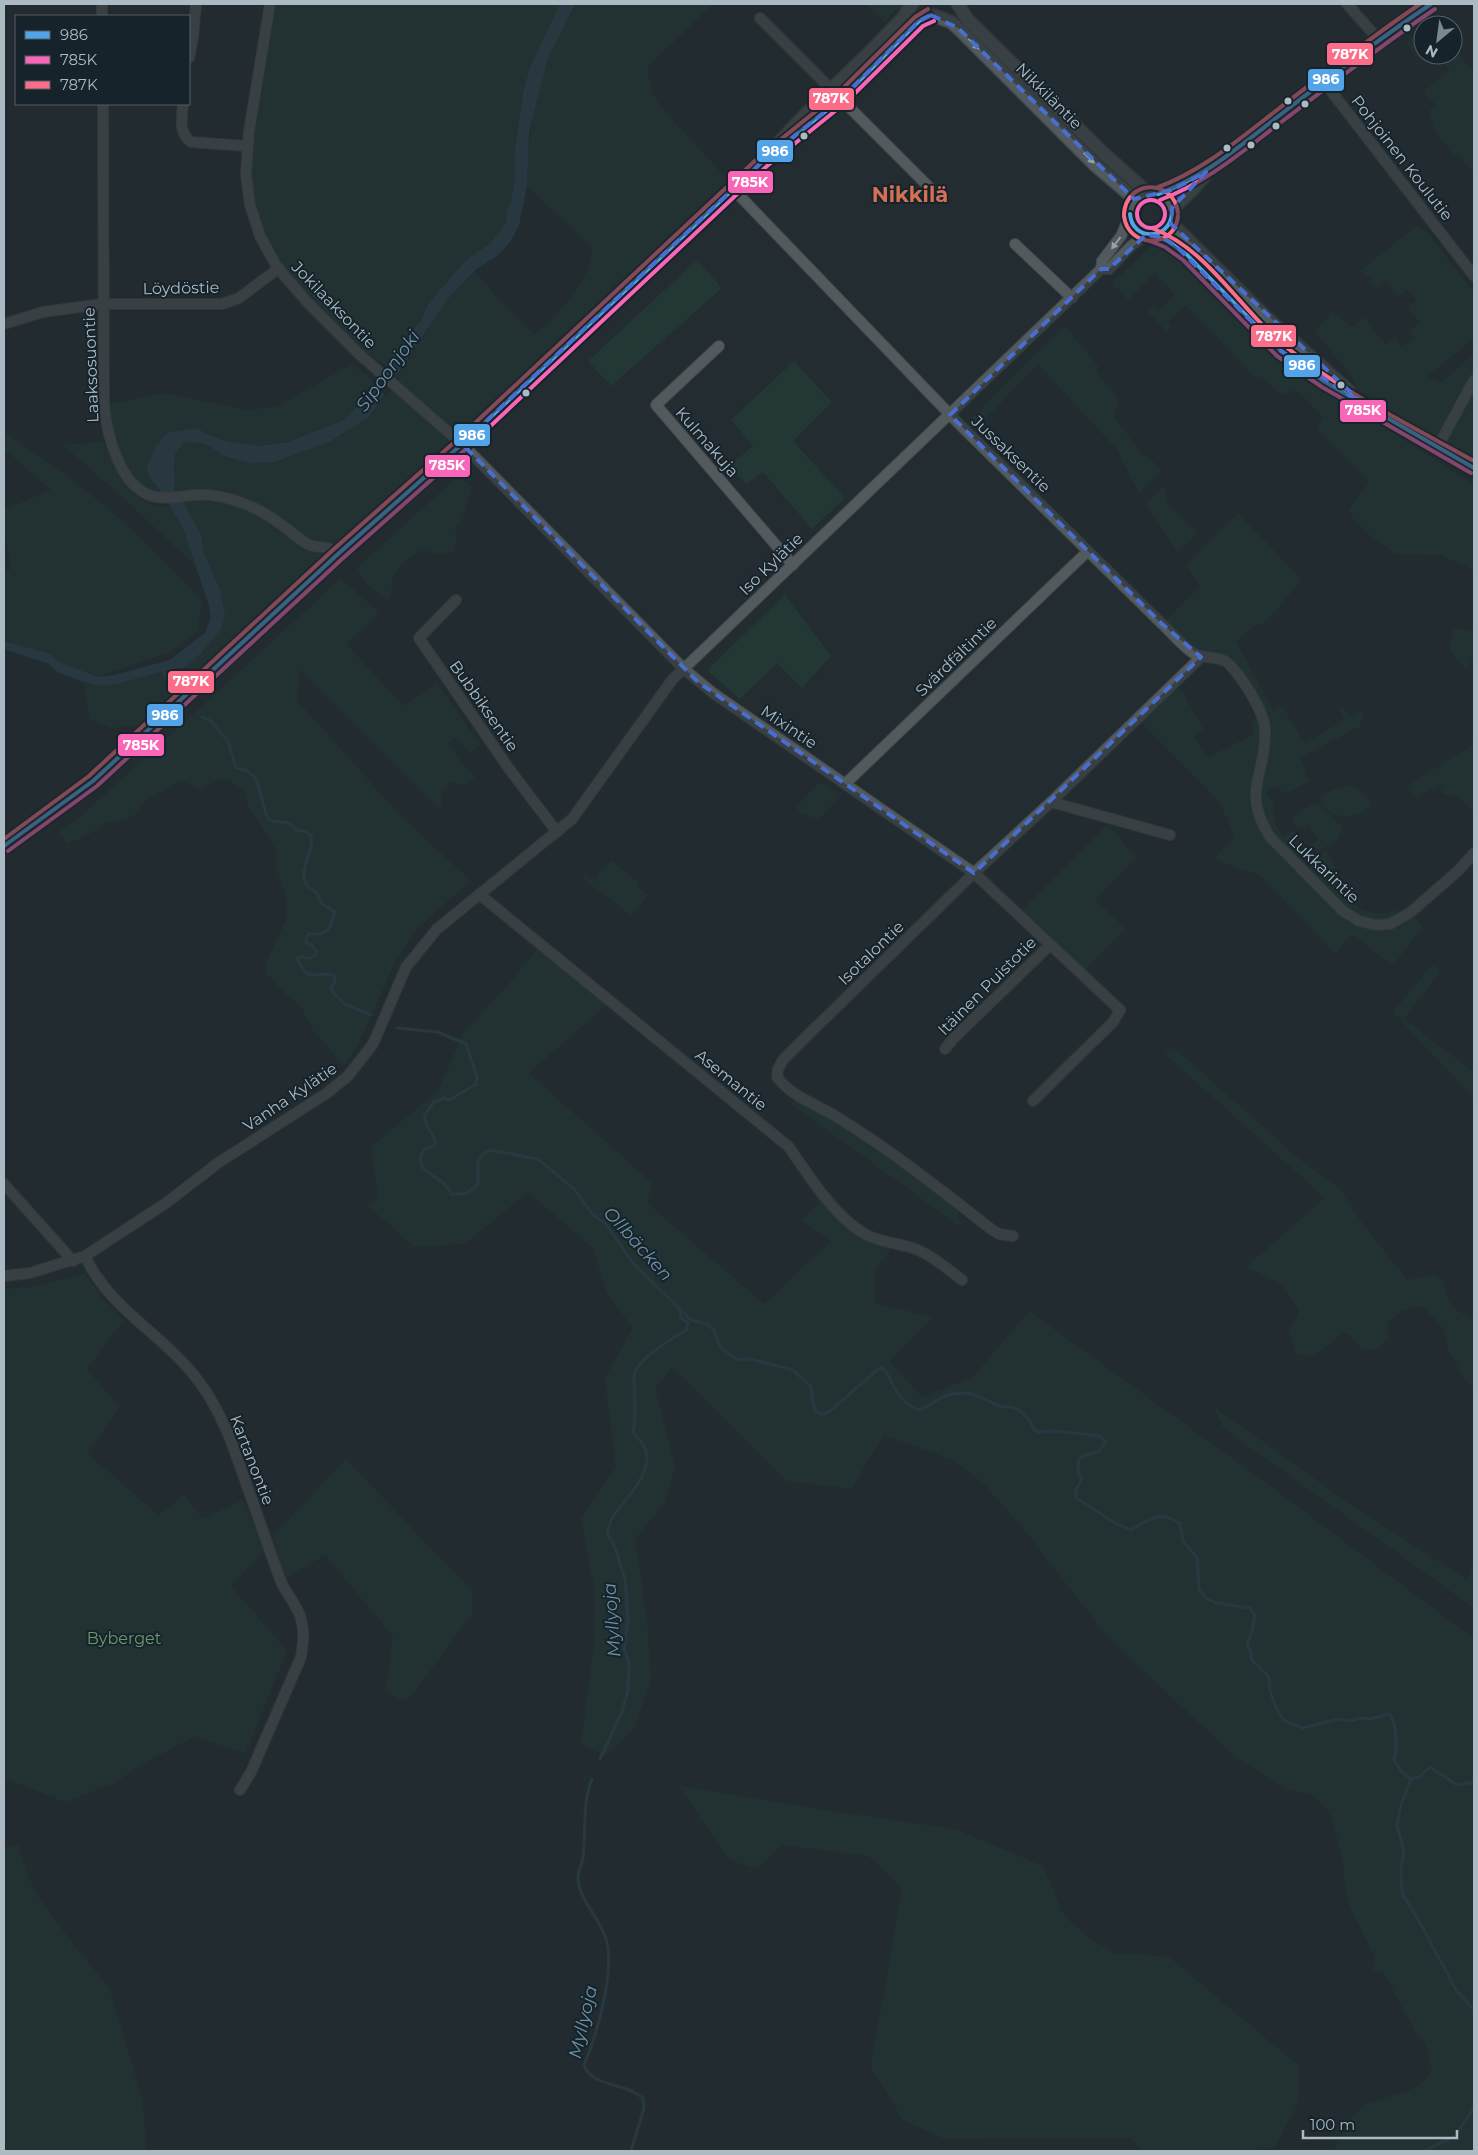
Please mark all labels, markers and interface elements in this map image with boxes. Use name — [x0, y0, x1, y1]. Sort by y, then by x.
legend — [15, 15, 190, 105]
north arrow — [1413, 15, 1463, 65]
unlabelled marker — [1402, 23, 1412, 33]
text: 986 — [60, 25, 88, 44]
one-way arrow — [968, 37, 980, 49]
text: N — [1422, 41, 1441, 62]
line badge: 787K — [1326, 42, 1374, 66]
text: 787K — [1332, 45, 1369, 63]
text: 785K — [60, 50, 98, 69]
street label: Nikkiläntie — [1012, 59, 1086, 133]
line badge: 986 — [1307, 68, 1345, 92]
text: 986 — [1312, 70, 1340, 88]
text: 787K — [60, 75, 98, 94]
line badge: 787K — [808, 87, 855, 111]
text: 787K — [813, 89, 850, 107]
street label: Pohjoinen Koulutie — [1347, 92, 1457, 224]
unlabelled marker — [1283, 96, 1293, 106]
unlabelled marker — [1300, 99, 1310, 109]
unlabelled marker — [1271, 121, 1281, 131]
unlabelled marker — [799, 131, 809, 141]
line badge: 986 — [756, 139, 794, 163]
unlabelled marker — [1246, 140, 1256, 150]
text: 986 — [761, 142, 789, 160]
unlabelled marker — [1222, 143, 1232, 153]
one-way arrow — [1083, 152, 1095, 164]
line badge: 785K — [727, 170, 774, 194]
text: 785K — [732, 173, 769, 191]
district label: Nikkilä — [872, 182, 948, 207]
one-way arrow — [1111, 236, 1122, 249]
street label: Jokilaaksontie — [287, 257, 380, 352]
street label: Löydöstie — [142, 278, 220, 298]
street label: Laaksosuontie — [79, 307, 103, 423]
line badge: 787K — [1250, 324, 1297, 348]
water label: Sipoonjoki — [351, 326, 425, 416]
text: 787K — [1256, 327, 1293, 345]
line badge: 986 — [1283, 354, 1321, 378]
text: 986 — [1288, 356, 1316, 374]
unlabelled marker — [1336, 380, 1346, 390]
unlabelled marker — [521, 388, 531, 398]
line badge: 785K — [1339, 399, 1387, 423]
text: 785K — [1345, 401, 1382, 419]
street label: Kulmakuja — [671, 403, 743, 481]
street label: Jussaksentie — [967, 411, 1054, 496]
line badge: 986 — [453, 423, 491, 447]
text: 986 — [458, 426, 486, 444]
line badge: 785K — [424, 454, 471, 478]
text: 785K — [429, 456, 466, 474]
street label: Iso Kylätie — [735, 529, 807, 599]
street label: Svärdfältintie — [911, 614, 1001, 700]
street label: Bubbiksentie — [446, 657, 522, 755]
line badge: 787K — [167, 670, 215, 694]
text: 787K — [173, 672, 210, 690]
street label: Mixintie — [757, 701, 821, 753]
line badge: 986 — [146, 703, 184, 727]
text: 986 — [151, 706, 179, 724]
line badge: 785K — [117, 733, 165, 757]
text: 785K — [123, 736, 160, 754]
street label: Lukkarintie — [1285, 831, 1363, 907]
street label: Isotalontie — [834, 917, 908, 989]
street label: Itäinen Puistotie — [934, 933, 1040, 1039]
street label: Asemantie — [691, 1045, 771, 1115]
street label: Vanha Kylätie — [239, 1059, 341, 1135]
water label: Ollbäcken — [599, 1202, 677, 1286]
street label: Kartanontie — [226, 1412, 278, 1508]
water label: Myllyoja — [598, 1582, 626, 1658]
park label: Byberget — [87, 1629, 162, 1648]
water label: Myllyoja — [564, 1983, 602, 2061]
scale bar — [1303, 2108, 1457, 2140]
text: 100 m — [1310, 2115, 1355, 2134]

